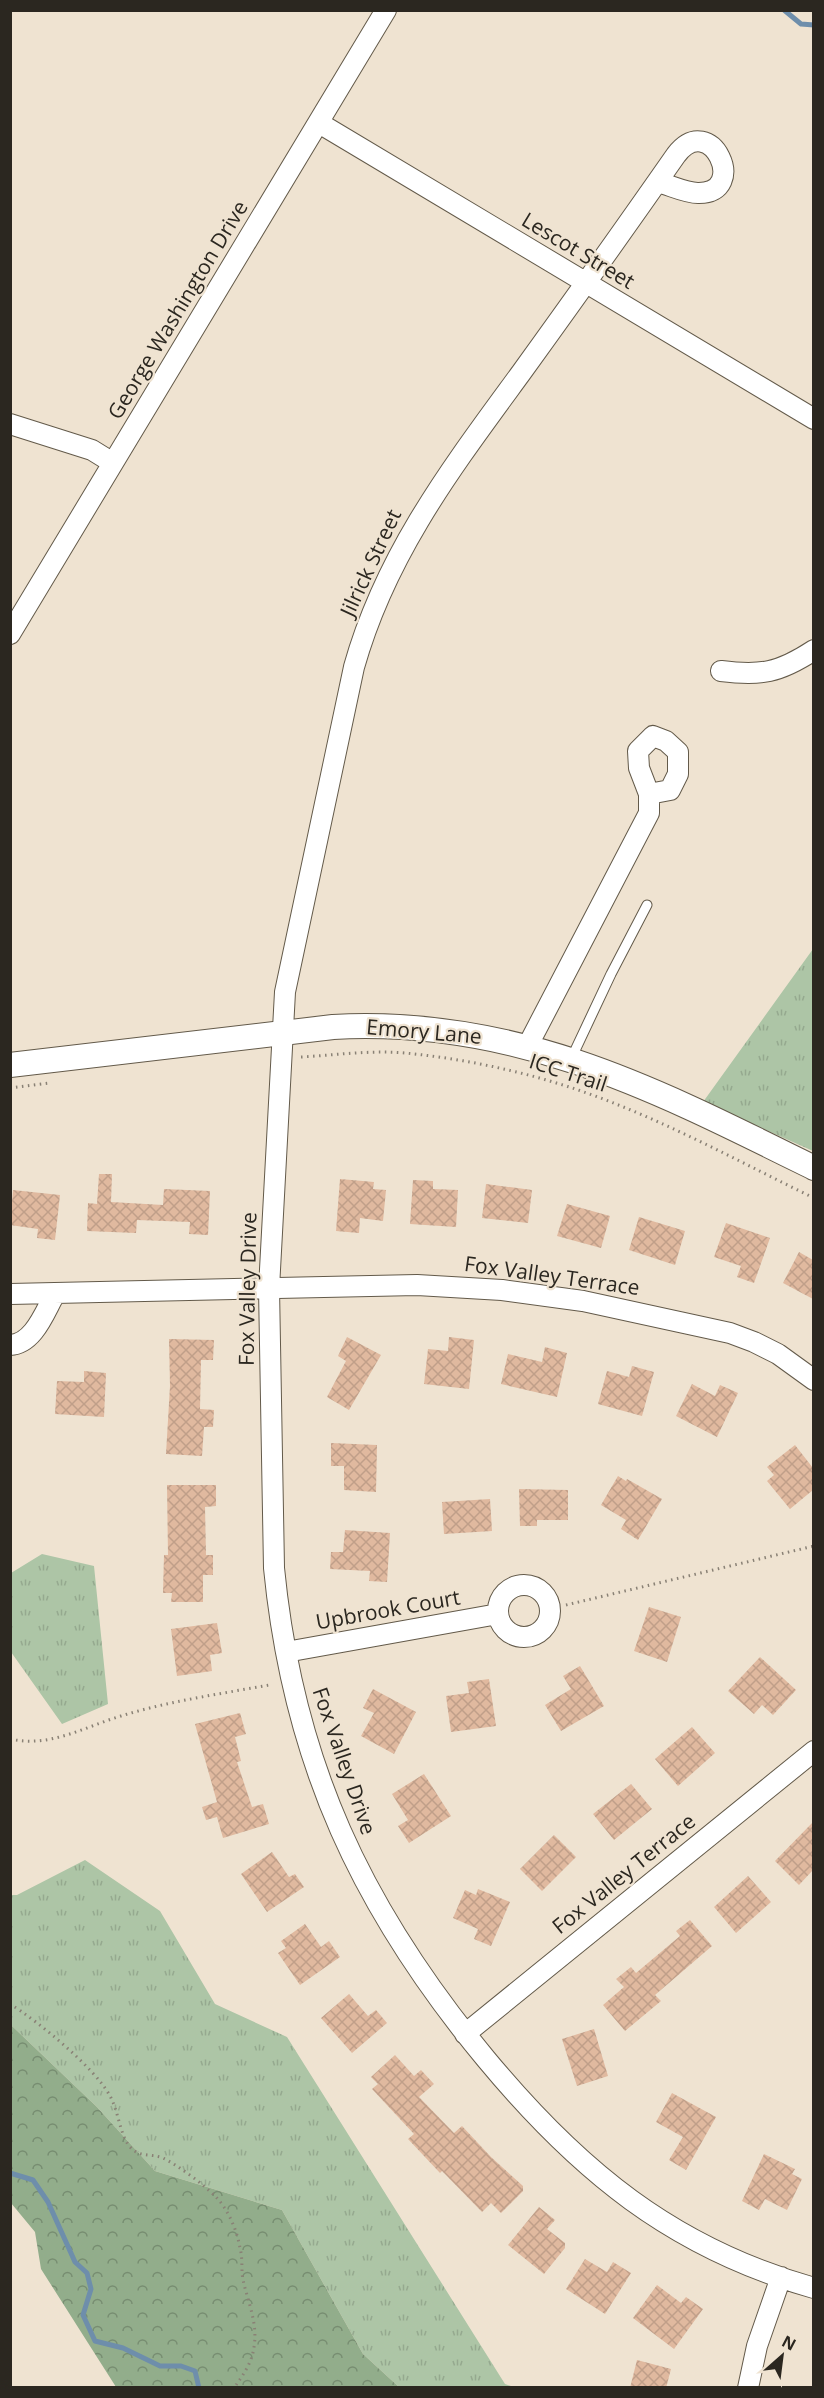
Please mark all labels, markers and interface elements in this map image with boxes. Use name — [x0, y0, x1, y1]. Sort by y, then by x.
street label: George Washington Drive — [101, 195, 254, 424]
street label: Lescot Street — [517, 205, 640, 295]
street label: Jilrick Street — [332, 504, 407, 623]
street label: Emory Lane — [365, 1012, 483, 1050]
street label: ICC Trail — [526, 1046, 611, 1098]
street label: Fox Valley Drive — [232, 1212, 262, 1366]
street label: Fox Valley Terrace — [463, 1249, 641, 1301]
street label: Upbrook Court — [313, 1583, 462, 1635]
street label: Fox Valley Drive — [307, 1683, 383, 1838]
street label: Fox Valley Terrace — [546, 1807, 701, 1940]
north arrow — [752, 2326, 812, 2386]
text: N — [778, 2330, 800, 2356]

